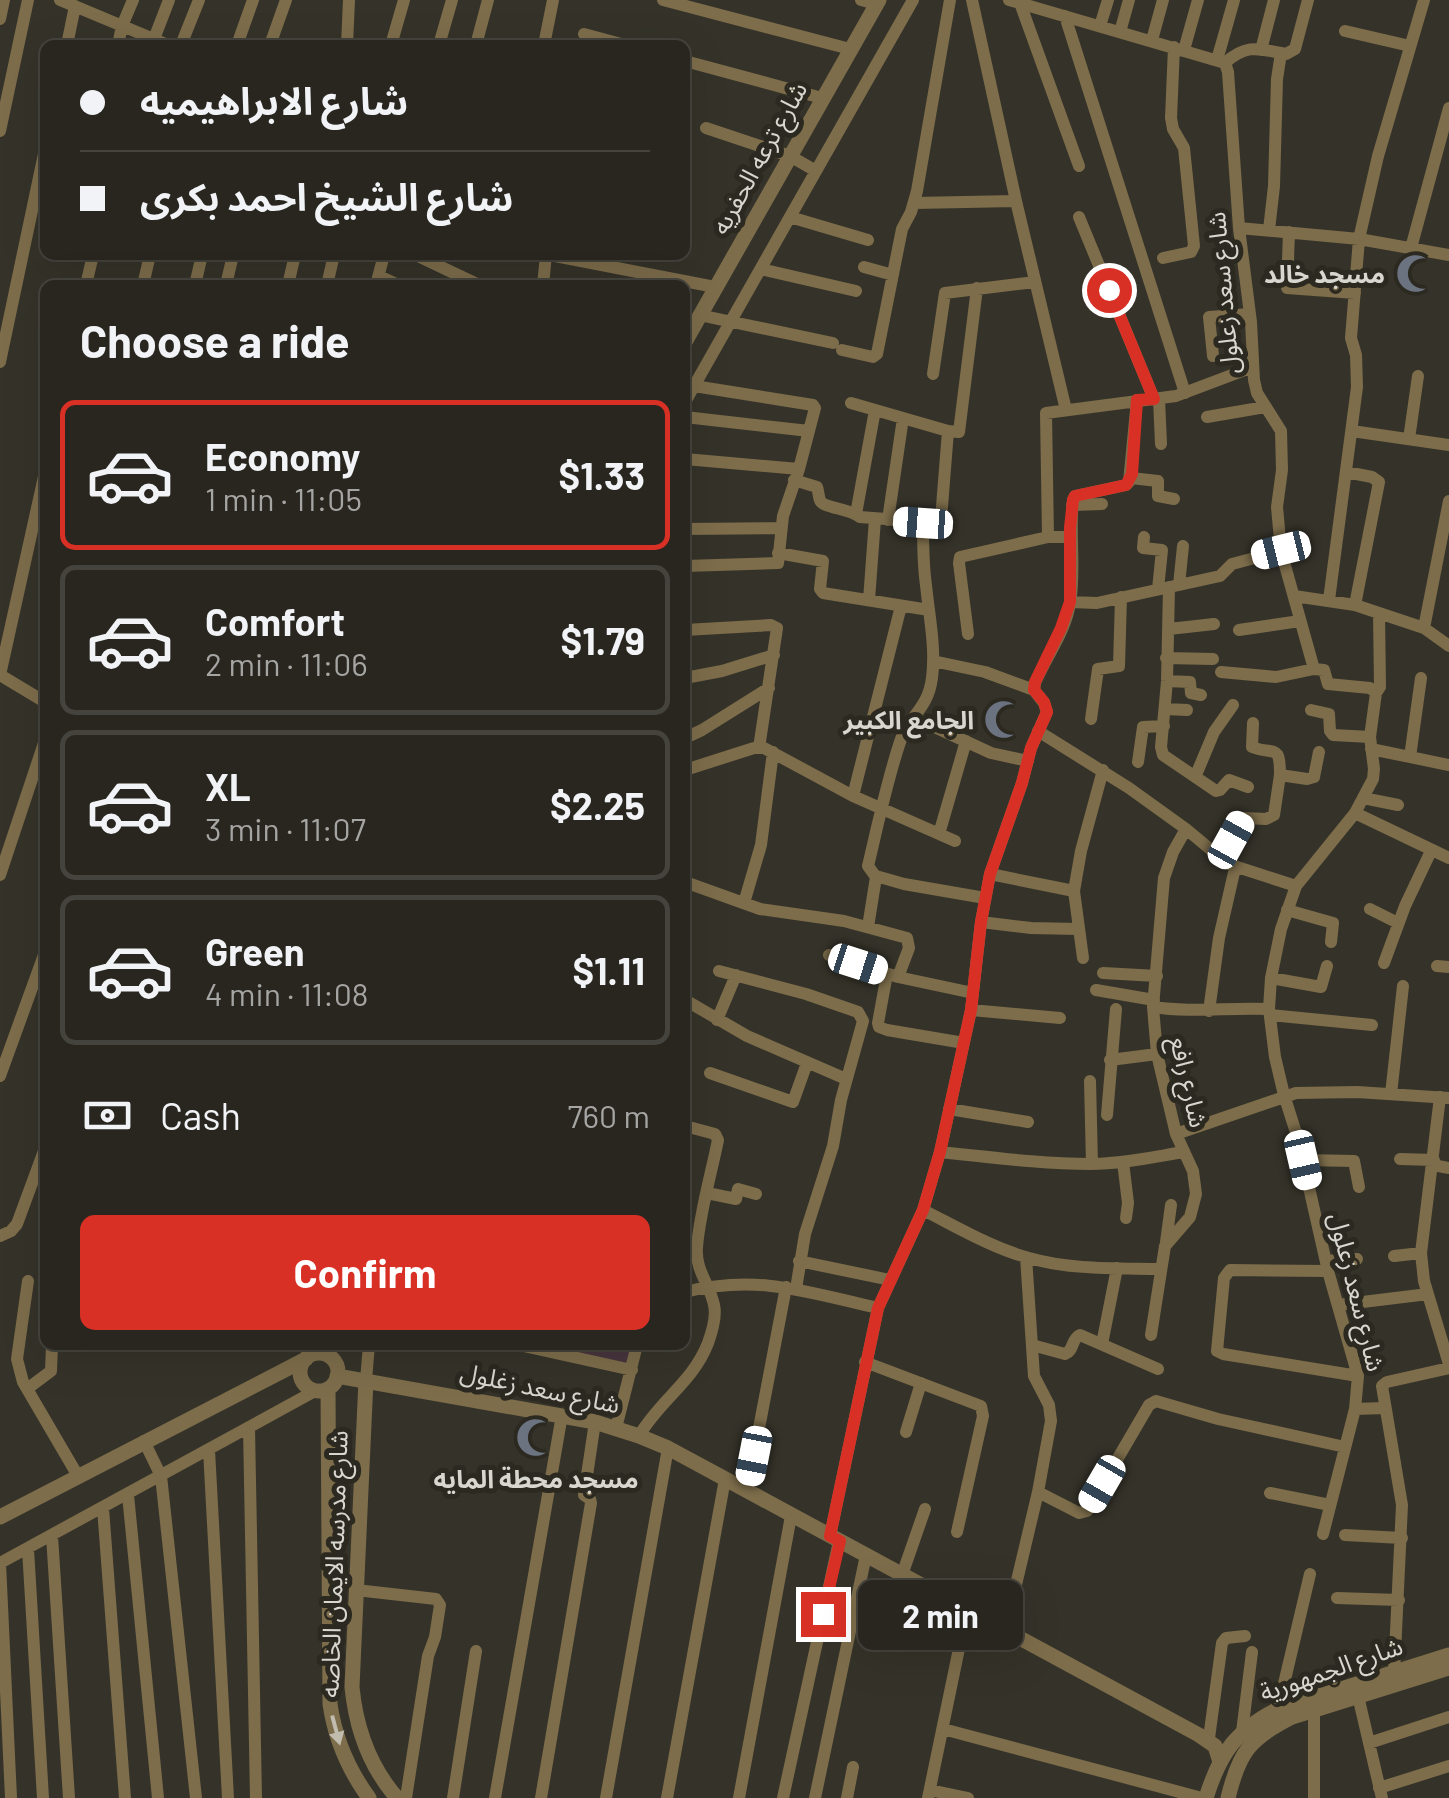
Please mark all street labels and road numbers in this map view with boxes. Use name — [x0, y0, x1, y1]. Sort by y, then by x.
street label: شارع ترعه الحفريه — [704, 76, 817, 241]
street label: شارع سعد زعلول — [1200, 210, 1249, 375]
street label: شارع رافع — [1160, 1033, 1215, 1131]
street label: شارع سعد زعلول — [1319, 1209, 1392, 1375]
street label: شارع سعد زغلول — [457, 1355, 623, 1423]
street label: شارع مدرسه الايمان الخاصه — [313, 1430, 358, 1698]
street label: شارع الجمهورية — [1255, 1630, 1408, 1711]

